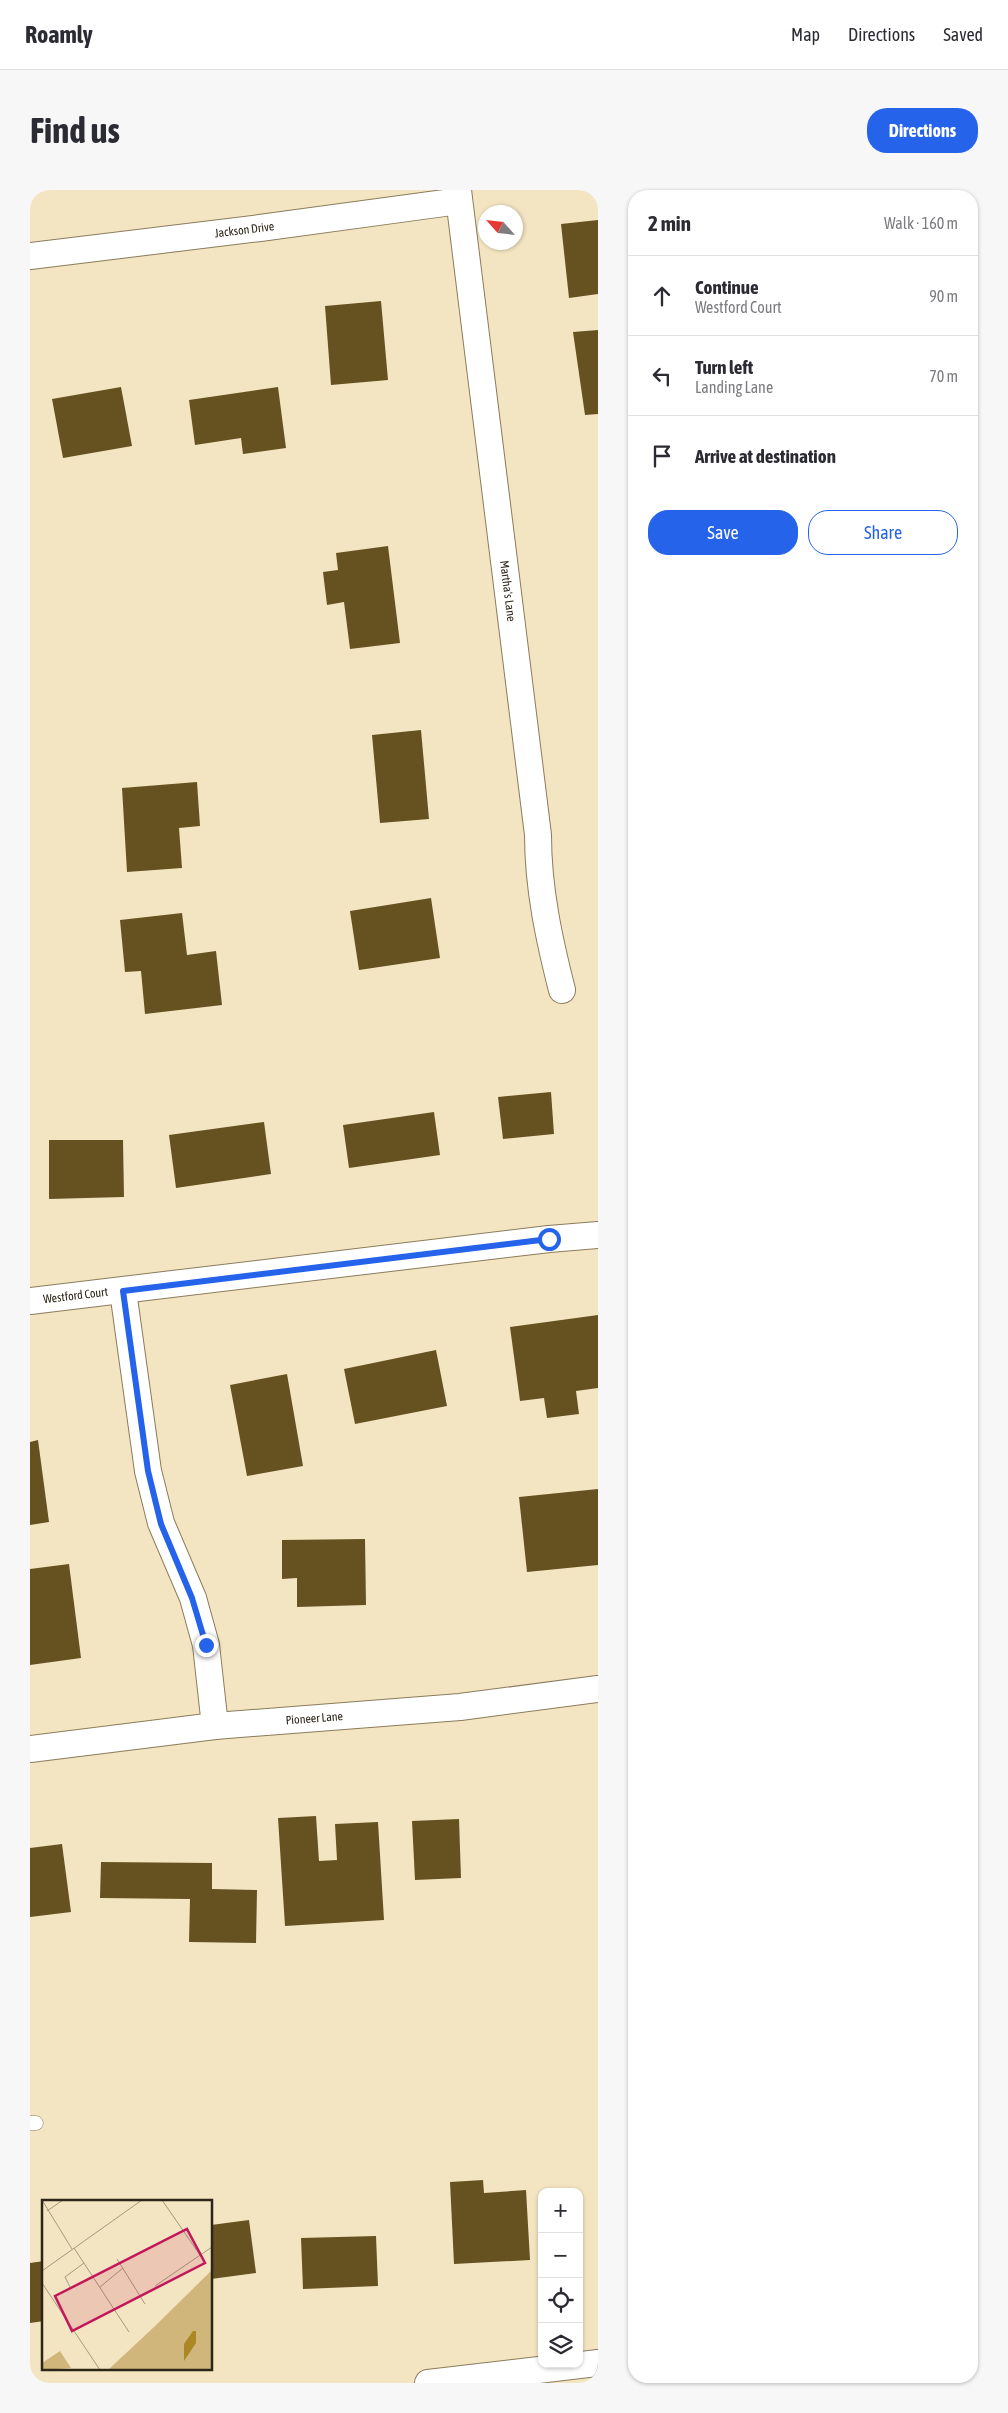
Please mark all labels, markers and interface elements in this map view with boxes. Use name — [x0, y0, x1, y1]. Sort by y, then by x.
text: Roamly — [25, 21, 93, 48]
text: Map — [791, 24, 820, 45]
text: Directions — [848, 24, 915, 45]
text: Saved — [943, 24, 983, 45]
button: Directions — [867, 108, 978, 153]
text: Find us — [30, 110, 120, 150]
north arrow — [478, 205, 523, 250]
text: 2 min — [648, 211, 691, 235]
text: Walk · 160 m — [884, 214, 958, 232]
street label: Jackson Drive — [214, 219, 275, 240]
text: Continue — [695, 276, 759, 298]
icon: ahead — [648, 282, 676, 310]
text: 90 m — [929, 287, 958, 305]
text: Westford Court — [695, 298, 782, 316]
text: Turn left — [695, 356, 753, 378]
icon: left — [648, 362, 676, 390]
text: 70 m — [929, 367, 958, 385]
text: Landing Lane — [695, 378, 773, 396]
icon: arrive — [648, 442, 676, 470]
text: Arrive at destination — [695, 445, 836, 467]
button: Save — [648, 510, 798, 555]
button: Share — [808, 510, 958, 555]
street label: Martha's Lane — [497, 560, 518, 622]
route start — [538, 1228, 561, 1251]
street label: Westford Court — [43, 1285, 109, 1306]
route end — [195, 1634, 218, 1657]
street label: Pioneer Lane — [285, 1709, 343, 1728]
map controls — [538, 2188, 583, 2368]
button: + — [538, 2188, 583, 2233]
inset map — [42, 2200, 212, 2370]
button: − — [538, 2233, 583, 2278]
button: locate — [538, 2278, 583, 2323]
button: layers — [538, 2323, 583, 2368]

